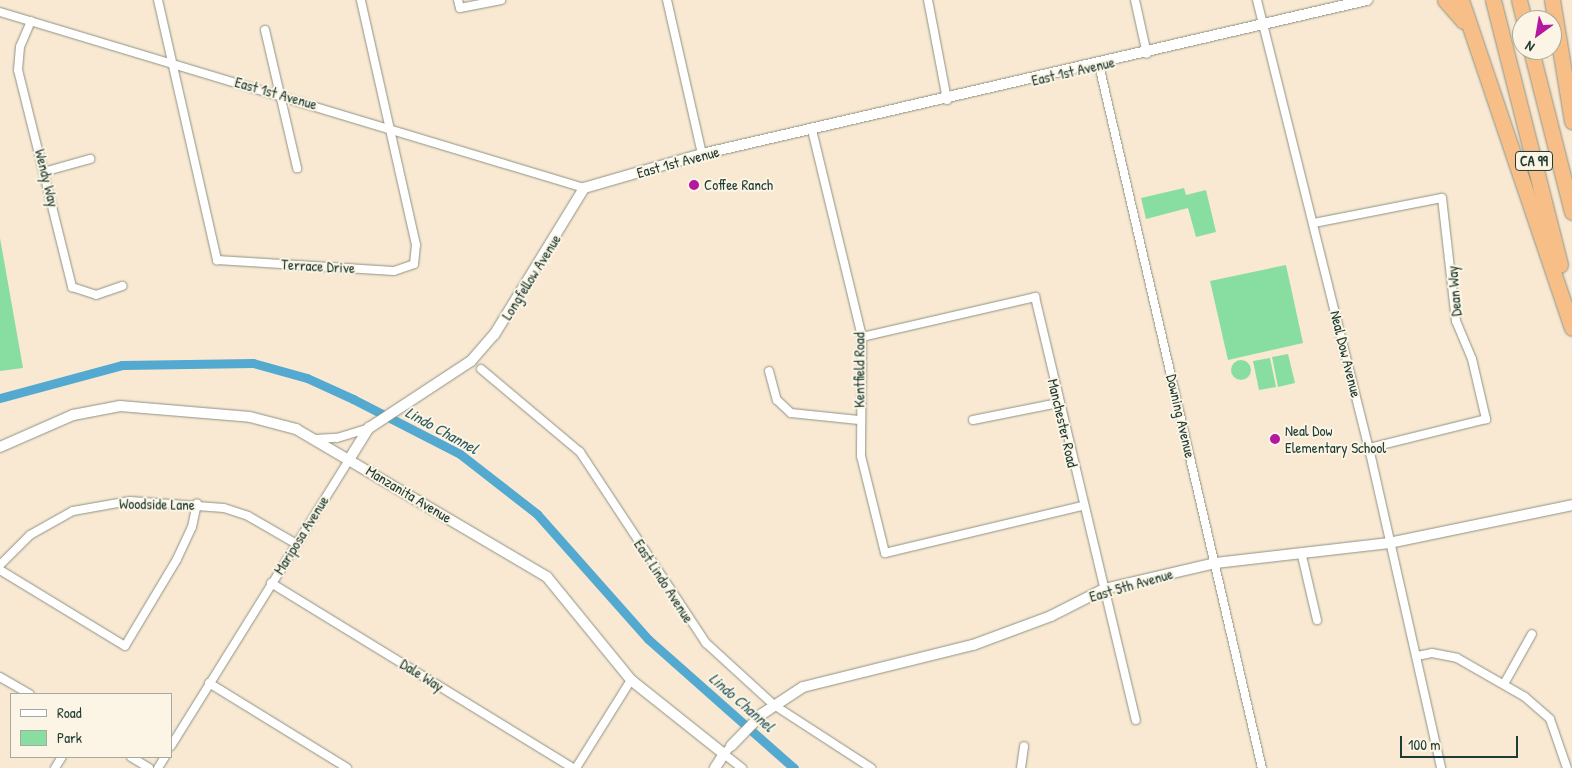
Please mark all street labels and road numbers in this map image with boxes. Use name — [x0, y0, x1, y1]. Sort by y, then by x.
street label: East 1st Avenue — [1030, 53, 1116, 89]
street label: East 1st Avenue — [233, 73, 319, 113]
street label: East 1st Avenue — [635, 142, 721, 182]
street label: Wendy Way — [31, 147, 63, 209]
road number: CA 99 — [1514, 150, 1554, 172]
street label: Longfellow Avenue — [498, 231, 564, 323]
street label: Terrace Drive — [281, 255, 355, 277]
street label: Dean Way — [1443, 265, 1465, 317]
street label: Neal Dow Avenue — [1327, 309, 1365, 399]
street label: Kentfield Road — [850, 332, 868, 408]
street label: Downing Avenue — [1163, 372, 1199, 460]
street label: Manchester Road — [1044, 377, 1082, 469]
street label: Manzanita Avenue — [363, 461, 455, 527]
street label: Mariposa Avenue — [270, 492, 332, 578]
street label: Woodside Lane — [119, 494, 195, 514]
street label: East Lindo Avenue — [630, 536, 698, 626]
street label: East 5th Avenue — [1087, 564, 1175, 606]
street label: Dale Way — [397, 655, 447, 695]

